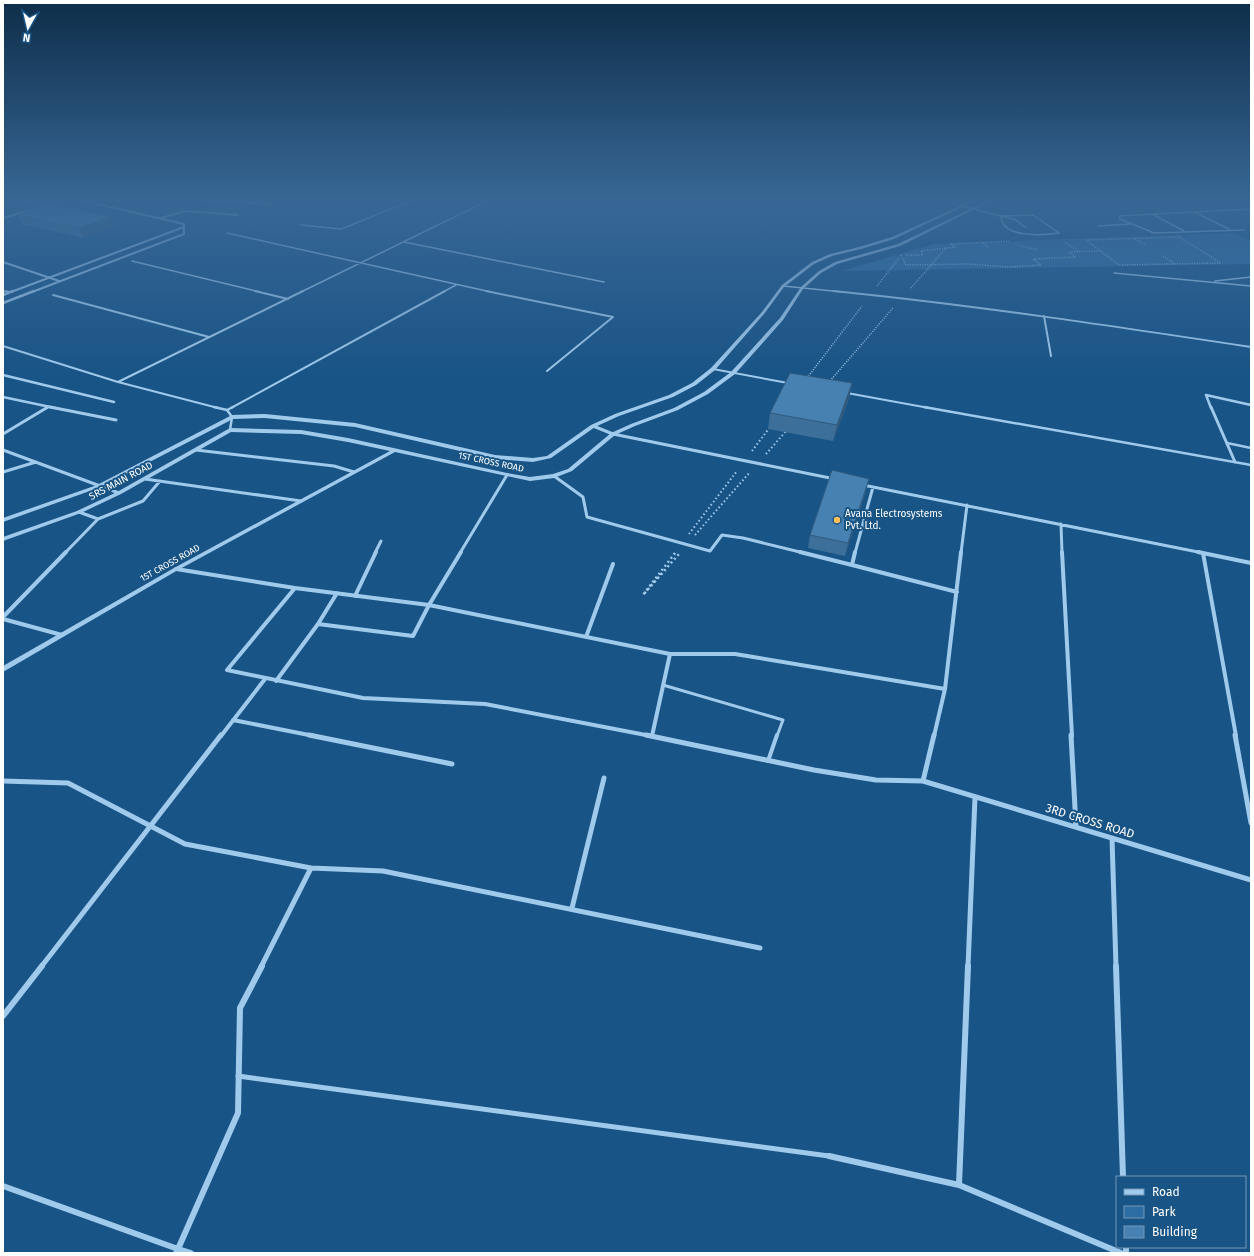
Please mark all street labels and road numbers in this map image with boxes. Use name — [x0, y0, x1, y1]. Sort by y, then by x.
street label: 1ST CROSS ROAD — [457, 450, 525, 474]
street label: SRS MAIN ROAD — [87, 459, 155, 503]
street label: 1ST CROSS ROAD — [138, 542, 202, 584]
street label: 3RD CROSS ROAD — [1044, 801, 1136, 841]

